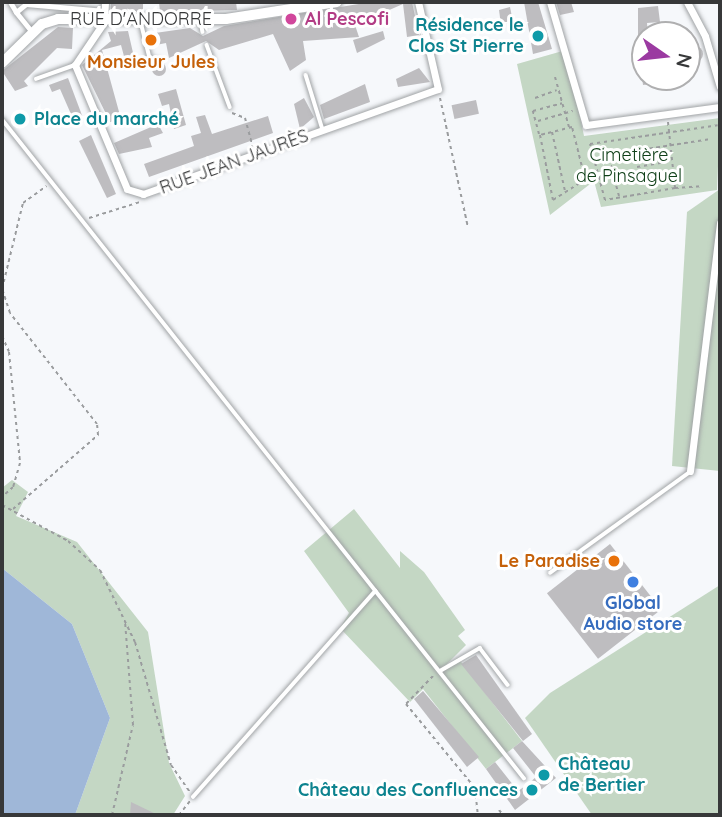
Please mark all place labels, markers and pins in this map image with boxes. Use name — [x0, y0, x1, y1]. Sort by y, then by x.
place label: Al Pescofi — [305, 8, 389, 30]
marker: Al Pescofi — [283, 11, 299, 27]
place label: Résidence le Clos St Pierre — [408, 15, 524, 58]
marker: Résidence le Clos St Pierre — [530, 28, 546, 44]
marker: Monsieur Jules — [143, 32, 159, 48]
place label: Monsieur Jules — [87, 51, 215, 73]
place label: Place du marché — [34, 108, 179, 130]
marker: Place du marché — [12, 111, 28, 127]
place label: Le Paradise — [498, 550, 600, 572]
marker: Le Paradise — [606, 553, 622, 569]
marker: Global Audio store — [625, 574, 641, 590]
place label: Global Audio store — [584, 593, 682, 636]
place label: Château de Bertier — [558, 754, 645, 796]
marker: Château de Bertier — [536, 767, 552, 783]
place label: Château des Confluences — [298, 779, 518, 801]
marker: Château des Confluences — [524, 782, 540, 798]

